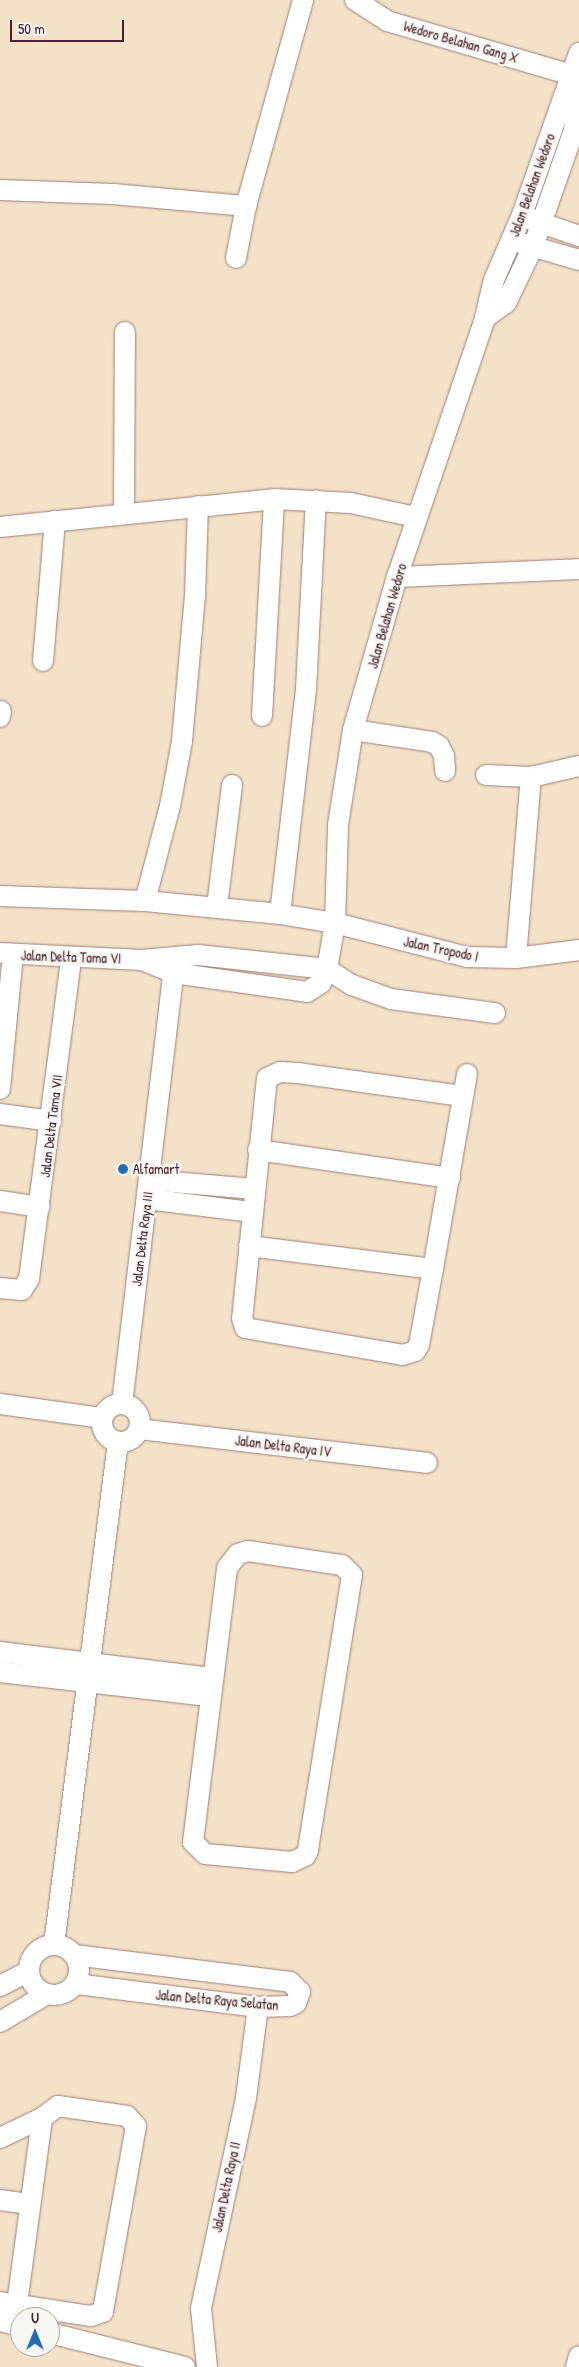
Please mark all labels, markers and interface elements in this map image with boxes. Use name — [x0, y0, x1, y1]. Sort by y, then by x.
scale bar — [12, 10, 126, 42]
text: 50 m — [18, 18, 45, 39]
street label: Wedoro Belahan Gang X — [402, 18, 520, 66]
street label: Jalan Belahan Wedoro — [506, 131, 558, 239]
street label: Jalan Belahan Wedoro — [364, 562, 410, 670]
street label: Jalan Tropodo I — [402, 933, 480, 965]
street label: Jalan Delta Tama VI — [21, 947, 121, 967]
street label: Jalan Delta Tama VII — [36, 1074, 66, 1178]
place label: Alfamart — [133, 1161, 179, 1177]
marker: Alfamart — [117, 1163, 129, 1175]
street label: Jalan Delta Raya III — [128, 1191, 156, 1287]
street label: Jalan Delta Raya IV — [234, 1432, 332, 1460]
street label: Jalan Delta Raya Selatan — [155, 1986, 279, 2014]
street label: Jalan Delta Raya II — [208, 2140, 244, 2234]
north arrow — [10, 2307, 60, 2357]
text: U — [31, 2308, 39, 2327]

